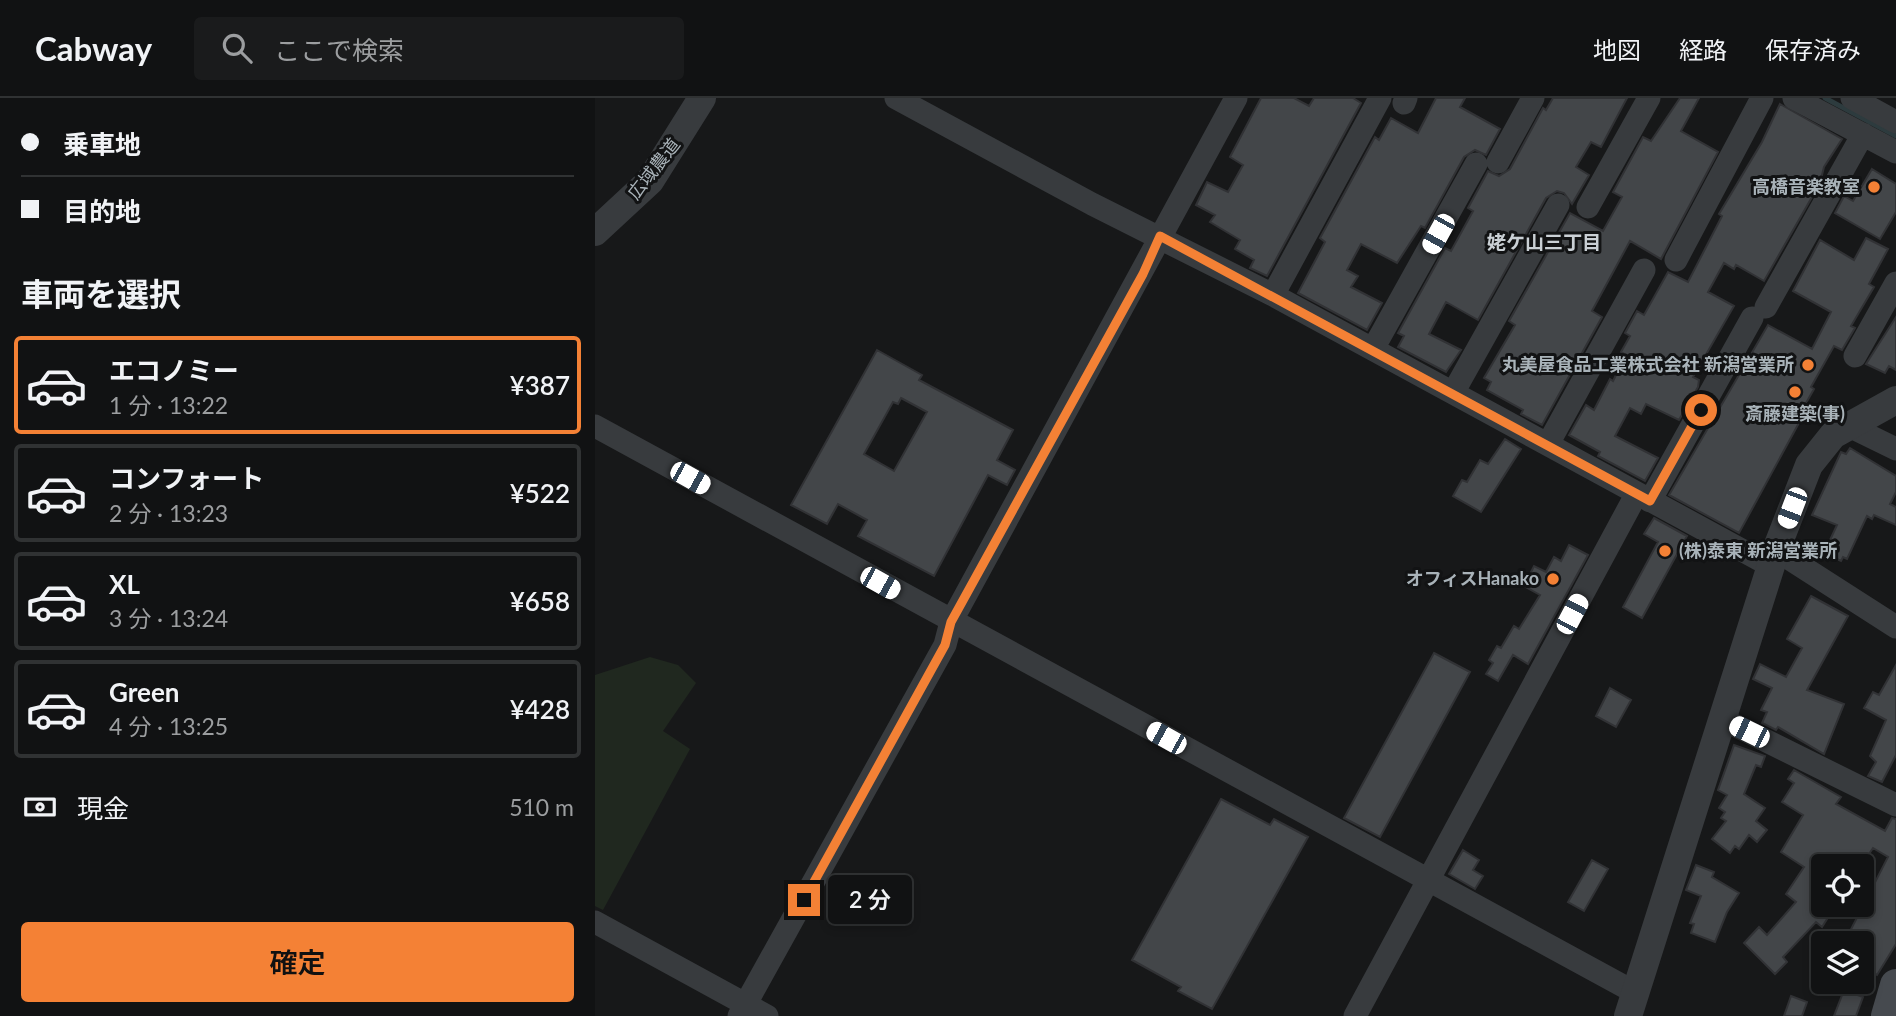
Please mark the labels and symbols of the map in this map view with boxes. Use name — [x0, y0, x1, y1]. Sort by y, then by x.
street label: 広域農道 — [622, 133, 684, 204]
place label: 高橋音楽教室 — [1752, 175, 1860, 197]
marker: 高橋音楽教室 — [1866, 179, 1882, 195]
car — [1419, 211, 1458, 257]
district label: 姥ケ山三丁目 — [1487, 230, 1601, 253]
place label: 丸美屋食品工業株式会社 新潟営業所 — [1502, 353, 1794, 375]
marker: 丸美屋食品工業株式会社 新潟営業所 — [1800, 357, 1816, 373]
marker: 斎藤建築(事) — [1787, 384, 1803, 400]
route start — [1685, 394, 1717, 426]
place label: 斎藤建築(事) — [1745, 402, 1845, 424]
car — [667, 459, 714, 497]
car — [1775, 485, 1810, 531]
place label: (株)泰東 新潟営業所 — [1679, 539, 1837, 561]
marker: (株)泰東 新潟営業所 — [1657, 543, 1673, 559]
car — [857, 564, 904, 602]
place label: オフィスHanako — [1406, 567, 1539, 589]
marker: オフィスHanako — [1545, 571, 1561, 587]
car — [1553, 591, 1592, 637]
car — [1726, 713, 1773, 751]
car — [1143, 719, 1190, 757]
callout: 2 分 — [829, 876, 913, 924]
route end — [788, 884, 820, 916]

